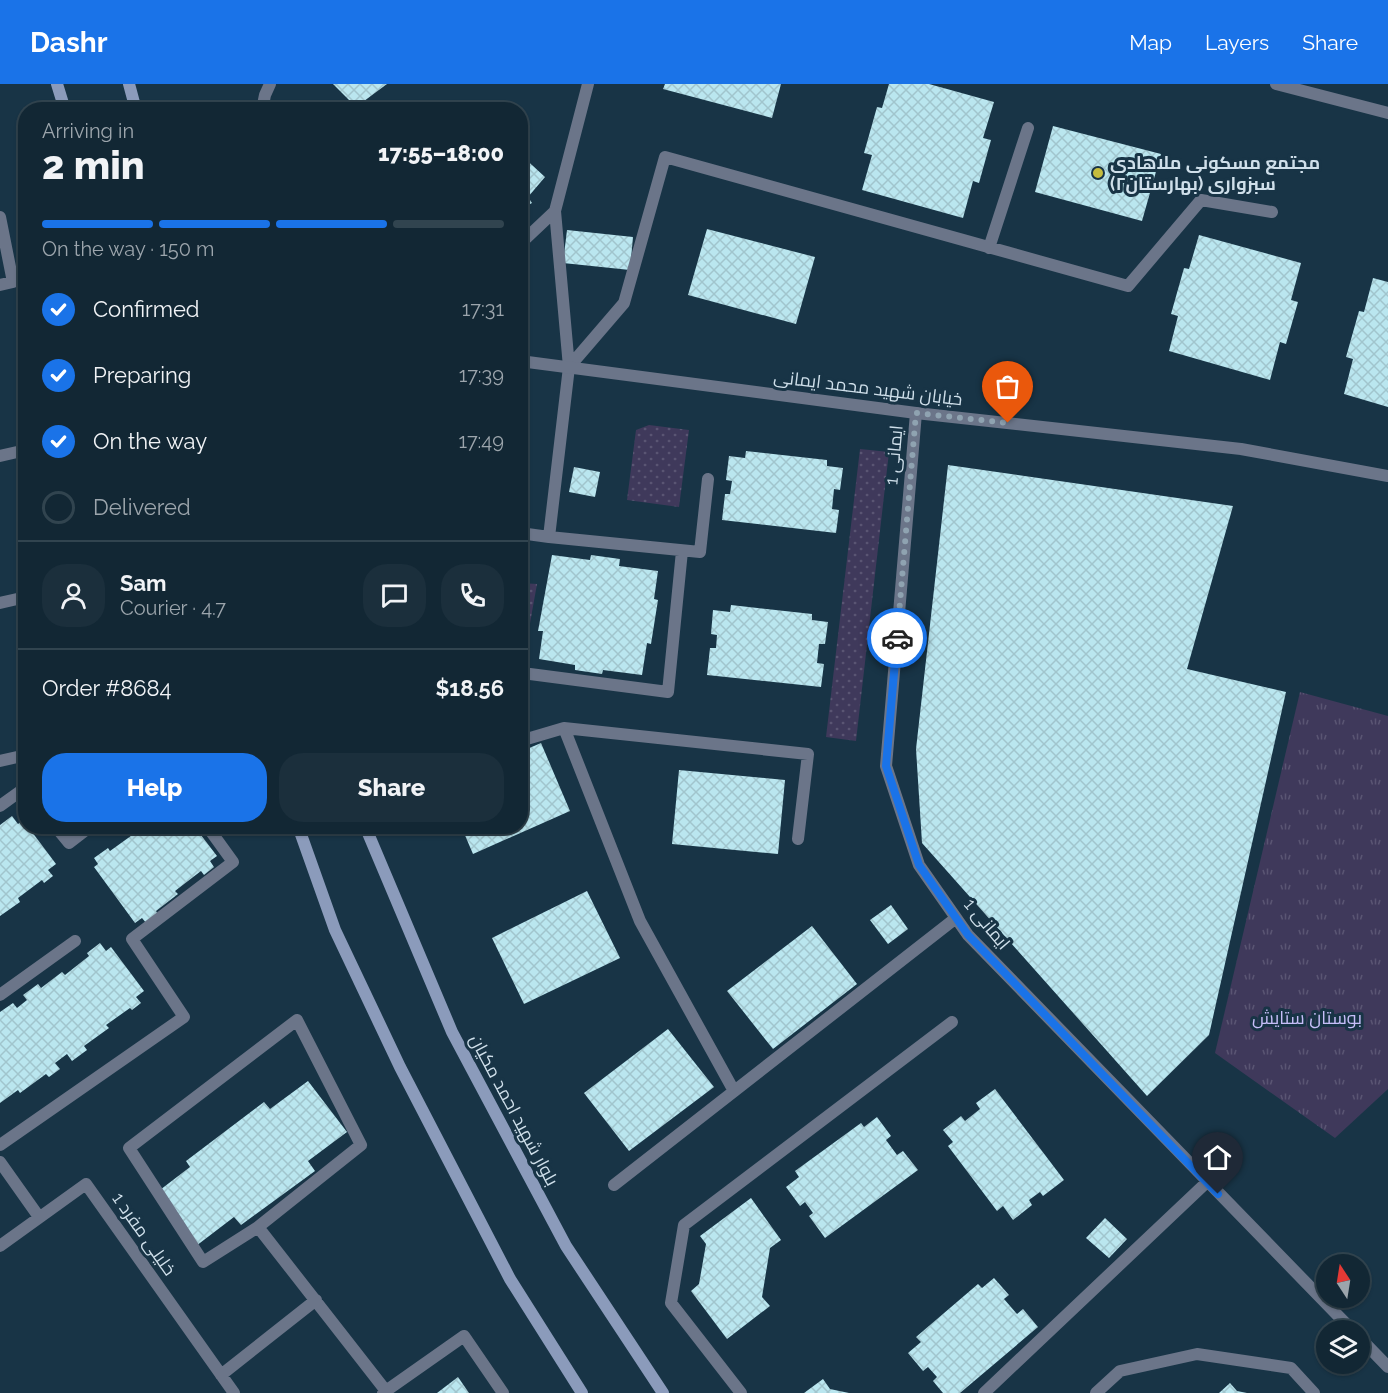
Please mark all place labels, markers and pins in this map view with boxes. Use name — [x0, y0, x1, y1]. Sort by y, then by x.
place label: مجتمع مسکونی ملاهادی سبزواری (بهارستان۲) — [1110, 152, 1320, 195]
marker: مجتمع مسکونی ملاهادی سبزواری (بهارستان۲) — [1091, 166, 1105, 180]
pin — [982, 361, 1033, 423]
pin — [1192, 1132, 1243, 1194]

